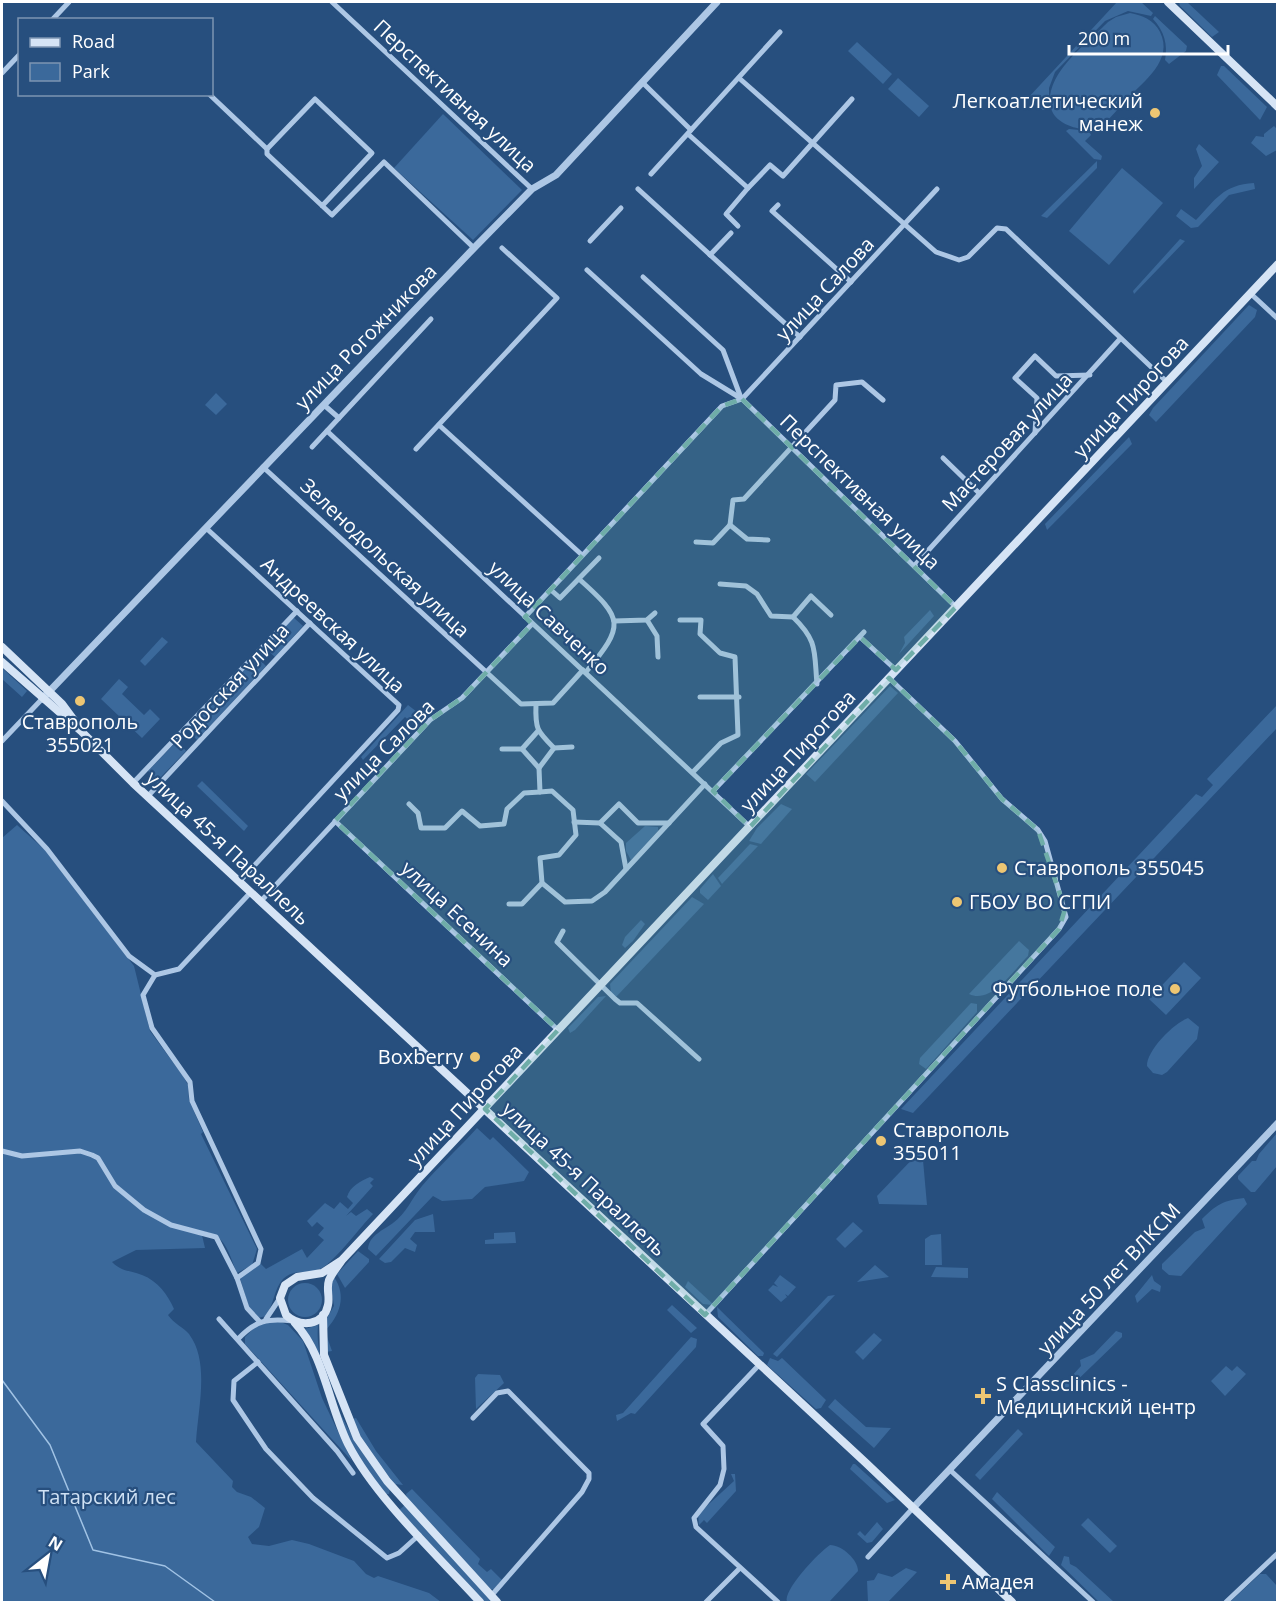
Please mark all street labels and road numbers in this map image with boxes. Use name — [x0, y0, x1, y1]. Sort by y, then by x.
street label: Перспективная улица — [368, 13, 542, 178]
street label: улица Салова — [769, 231, 880, 346]
street label: улица Рогожникова — [289, 258, 442, 415]
street label: улица Пирогова — [1067, 330, 1194, 464]
street label: Мастеровая улица — [935, 367, 1078, 517]
street label: Перспективная улица — [774, 408, 946, 575]
street label: Зеленодольская улица — [295, 472, 476, 643]
street label: Андреевская улица — [255, 551, 411, 699]
street label: улица Савченко — [483, 554, 616, 681]
street label: Родосская улица — [164, 617, 295, 754]
street label: улица Пирогова — [734, 684, 861, 818]
street label: улица Салова — [327, 693, 440, 806]
street label: улица 45-я Параллель — [141, 764, 316, 931]
street label: улица Есенина — [395, 855, 519, 973]
street label: улица Пирогова — [401, 1038, 528, 1172]
street label: улица 45-я Параллель — [497, 1095, 672, 1262]
street label: улица 50 лет ВЛКСМ — [1031, 1197, 1186, 1360]

